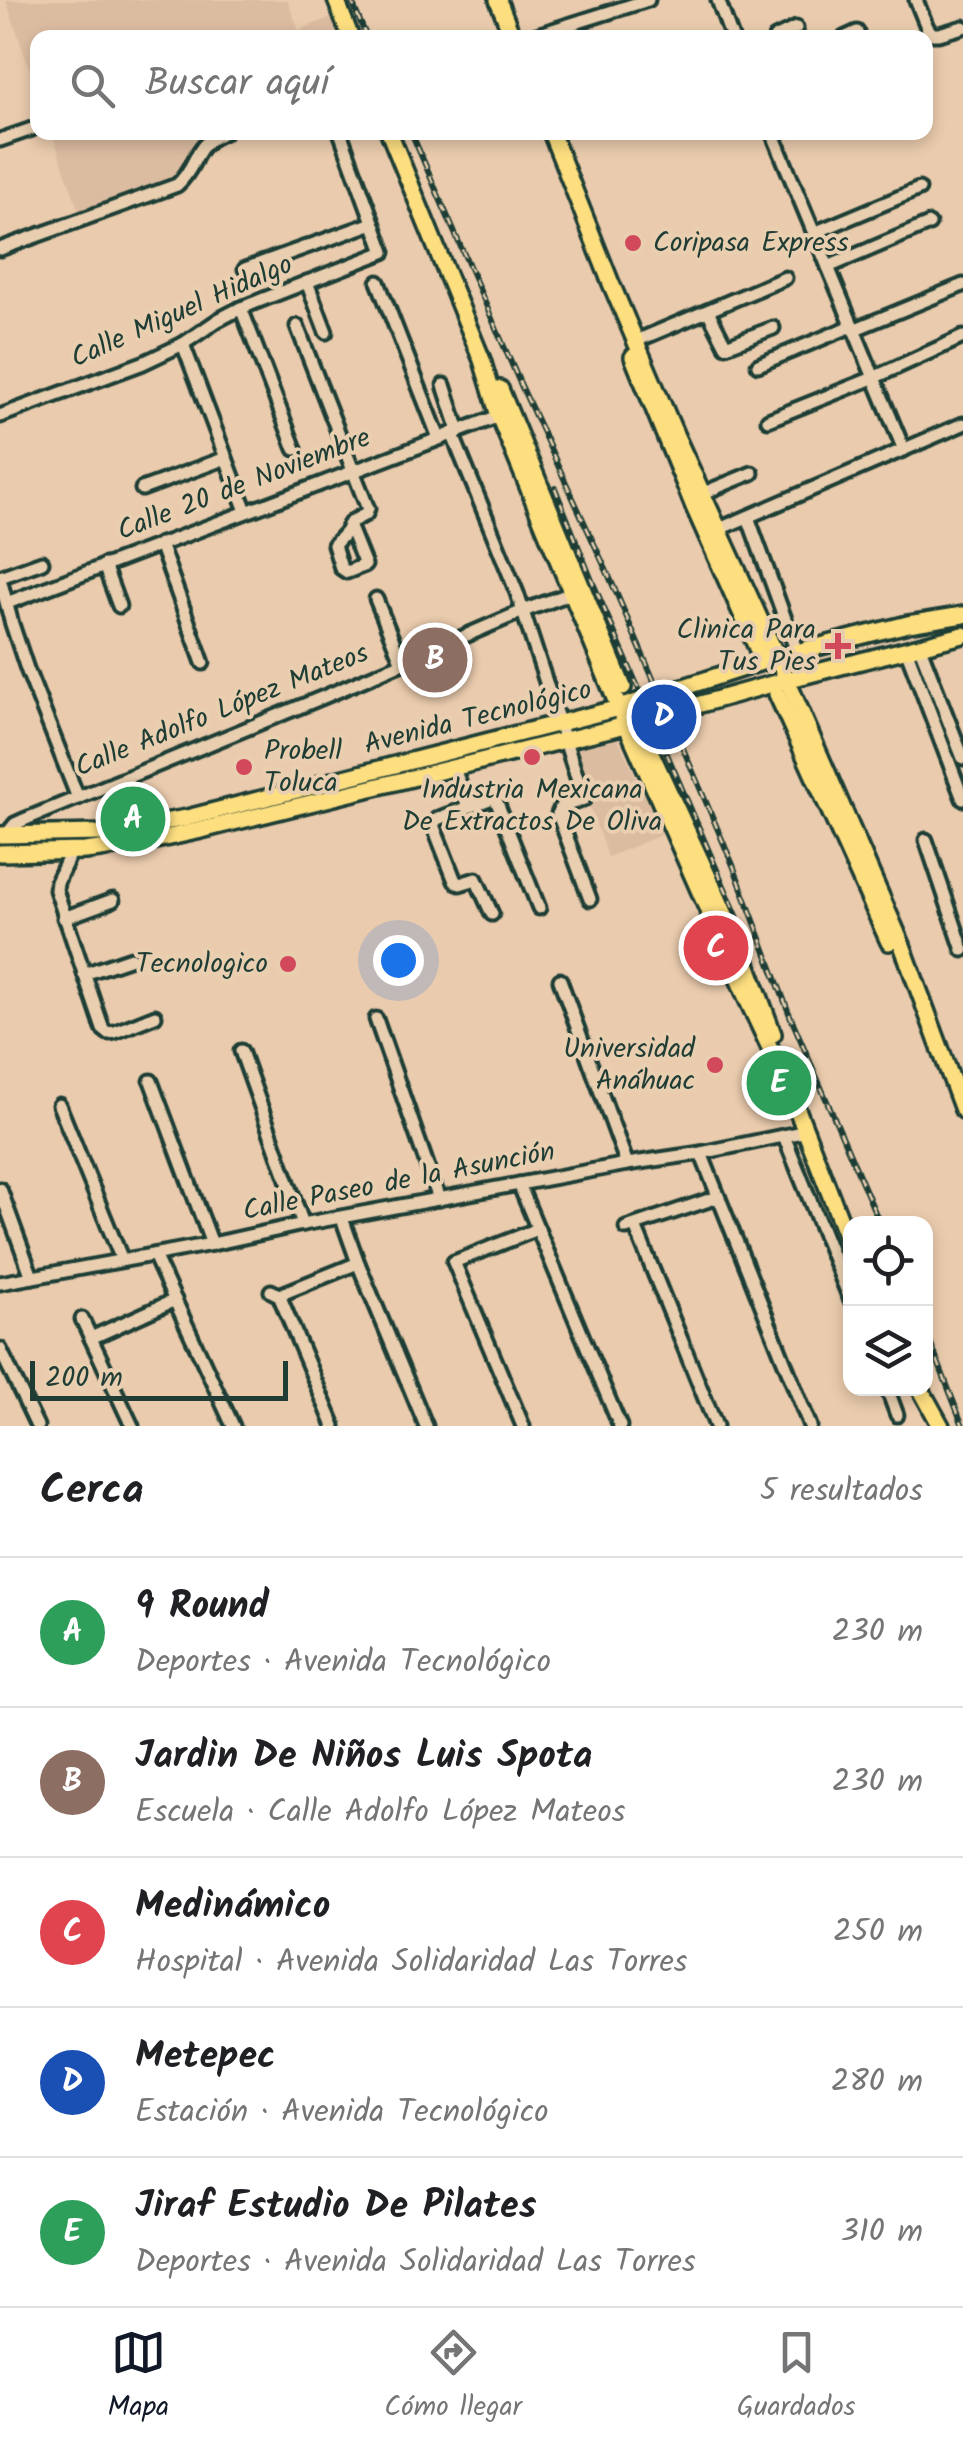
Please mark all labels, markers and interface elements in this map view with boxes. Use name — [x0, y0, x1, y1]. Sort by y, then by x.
search box — [30, 30, 933, 140]
text: Buscar aquí — [145, 55, 329, 115]
icon: search — [65, 58, 120, 113]
place label: Coripasa Express — [653, 221, 849, 266]
marker: Coripasa Express — [622, 232, 644, 254]
street label: Calle Miguel Hidalgo — [64, 243, 300, 381]
street label: Calle 20 de Noviembre — [111, 416, 378, 554]
place label: Clinica Para Tus Pies — [677, 608, 816, 685]
pin: B — [402, 622, 468, 698]
street label: Calle Adolfo López Mateos — [68, 631, 376, 791]
marker: Clinica Para Tus Pies — [825, 633, 851, 659]
street label: Avenida Tecnológico — [359, 668, 597, 768]
pin: D — [632, 680, 696, 754]
place label: Probell Toluca — [264, 729, 342, 806]
marker: Industria Mexicana De Extractos De Oliva — [521, 746, 543, 768]
marker: Probell Toluca — [233, 756, 255, 778]
place label: Industria Mexicana De Extractos De Oliva — [402, 768, 662, 845]
pin: A — [100, 782, 166, 856]
pin: C — [684, 910, 748, 986]
your location — [373, 935, 424, 986]
place label: Tecnologico — [136, 942, 268, 987]
marker: Tecnologico — [277, 953, 299, 975]
place label: Universidad Anáhuac — [563, 1027, 696, 1104]
pin: E — [746, 1046, 812, 1120]
marker: Universidad Anáhuac — [704, 1054, 726, 1076]
street label: Calle Paseo de la Asunción — [239, 1130, 559, 1234]
map controls — [843, 1216, 933, 1396]
button: locate — [843, 1216, 933, 1306]
button: layers — [843, 1306, 933, 1396]
scale bar — [30, 1356, 288, 1400]
text: 200 m — [45, 1356, 123, 1401]
text: Cerca — [40, 1458, 144, 1525]
text: 5 resultados — [760, 1466, 923, 1517]
text: 9 Round — [135, 1577, 269, 1637]
text: A — [62, 1607, 83, 1658]
text: 230 m — [832, 1607, 923, 1658]
text: Deportes · Avenida Tecnológico — [135, 1637, 551, 1688]
text: Jardin De Niños Luis Spota — [135, 1727, 592, 1787]
text: B — [63, 1757, 82, 1808]
text: 230 m — [832, 1757, 923, 1808]
text: Escuela · Calle Adolfo López Mateos — [135, 1787, 625, 1838]
text: Medinámico — [135, 1877, 330, 1937]
text: C — [63, 1907, 82, 1958]
text: 250 m — [833, 1907, 923, 1958]
text: Hospital · Avenida Solidaridad Las Torres — [135, 1937, 687, 1988]
text: Metepec — [135, 2027, 276, 2087]
text: D — [62, 2057, 83, 2108]
text: 280 m — [831, 2057, 923, 2108]
text: Estación · Avenida Tecnológico — [135, 2087, 548, 2138]
text: Jiraf Estudio De Pilates — [135, 2177, 536, 2237]
text: E — [64, 2207, 81, 2258]
text: 310 m — [840, 2207, 923, 2258]
text: Deportes · Avenida Solidaridad Las Torres — [135, 2237, 696, 2288]
tab: Mapa — [107, 2325, 169, 2430]
tab: Cómo llegar — [384, 2325, 522, 2430]
tab: Guardados — [737, 2325, 856, 2430]

